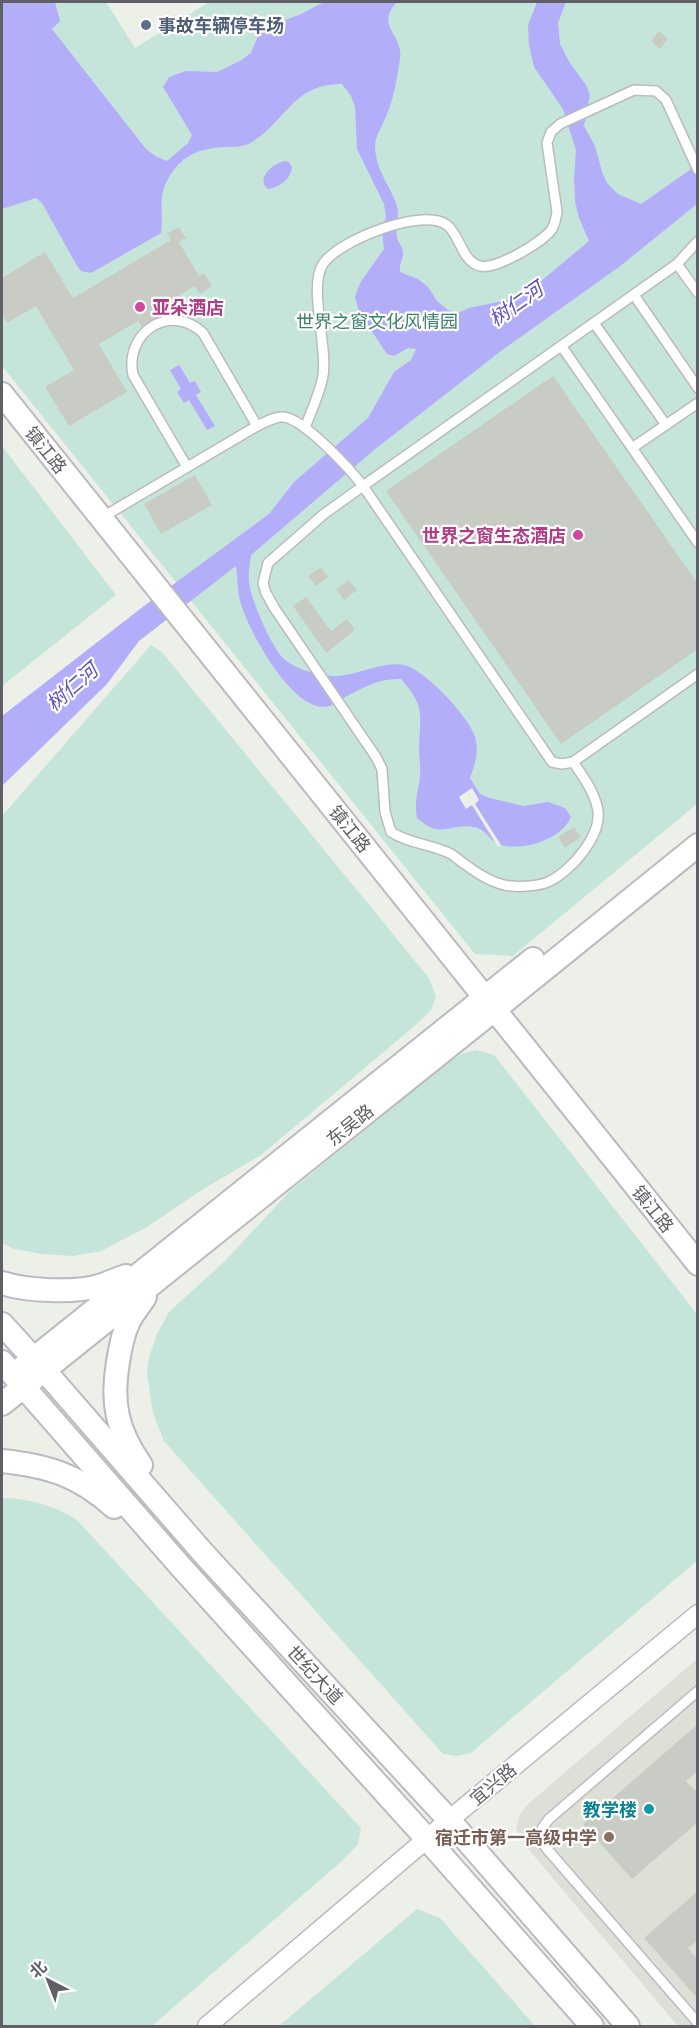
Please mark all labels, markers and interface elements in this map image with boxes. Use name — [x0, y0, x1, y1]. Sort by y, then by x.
place label: 事故车辆停车场 — [158, 15, 284, 36]
marker: 事故车辆停车场 — [139, 18, 153, 32]
water label: 树仁河 — [485, 275, 551, 331]
place label: 亚朵酒店 — [152, 297, 224, 318]
marker: 亚朵酒店 — [133, 300, 147, 314]
park label: 世界之窗文化风情园 — [296, 311, 458, 332]
street label: 镇江路 — [21, 422, 71, 478]
place label: 世界之窗生态酒店 — [422, 525, 566, 546]
marker: 世界之窗生态酒店 — [571, 528, 585, 542]
water label: 树仁河 — [41, 656, 106, 716]
street label: 镇江路 — [325, 801, 375, 857]
street label: 东吴路 — [322, 1100, 378, 1150]
street label: 镇江路 — [628, 1181, 678, 1237]
street label: 世纪大道 — [283, 1642, 347, 1708]
street label: 宜兴路 — [466, 1759, 520, 1809]
place label: 教学楼 — [583, 1799, 637, 1820]
marker: 教学楼 — [642, 1802, 656, 1816]
place label: 宿迁市第一高级中学 — [435, 1827, 597, 1848]
marker: 宿迁市第一高级中学 — [602, 1830, 616, 1844]
north arrow — [18, 1950, 78, 2010]
text: 北 — [26, 1957, 51, 1982]

